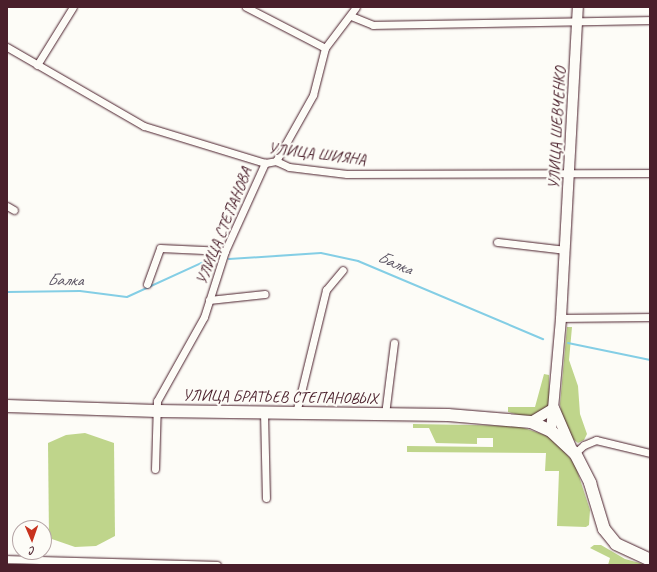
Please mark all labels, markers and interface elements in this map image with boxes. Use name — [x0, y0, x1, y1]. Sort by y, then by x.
street label: УЛИЦА ШЕВЧЕНКО — [544, 67, 570, 189]
street label: УЛИЦА ШИЯНА — [267, 138, 367, 170]
street label: УЛИЦА СТЕПАНОВА — [192, 165, 256, 287]
water label: Балка — [375, 247, 415, 279]
water label: Балка — [47, 269, 83, 291]
street label: УЛИЦА БРАТЬЕВ СТЕПАНОВЫХ — [183, 386, 377, 408]
north arrow — [12, 520, 52, 560]
text: С — [29, 544, 35, 558]

